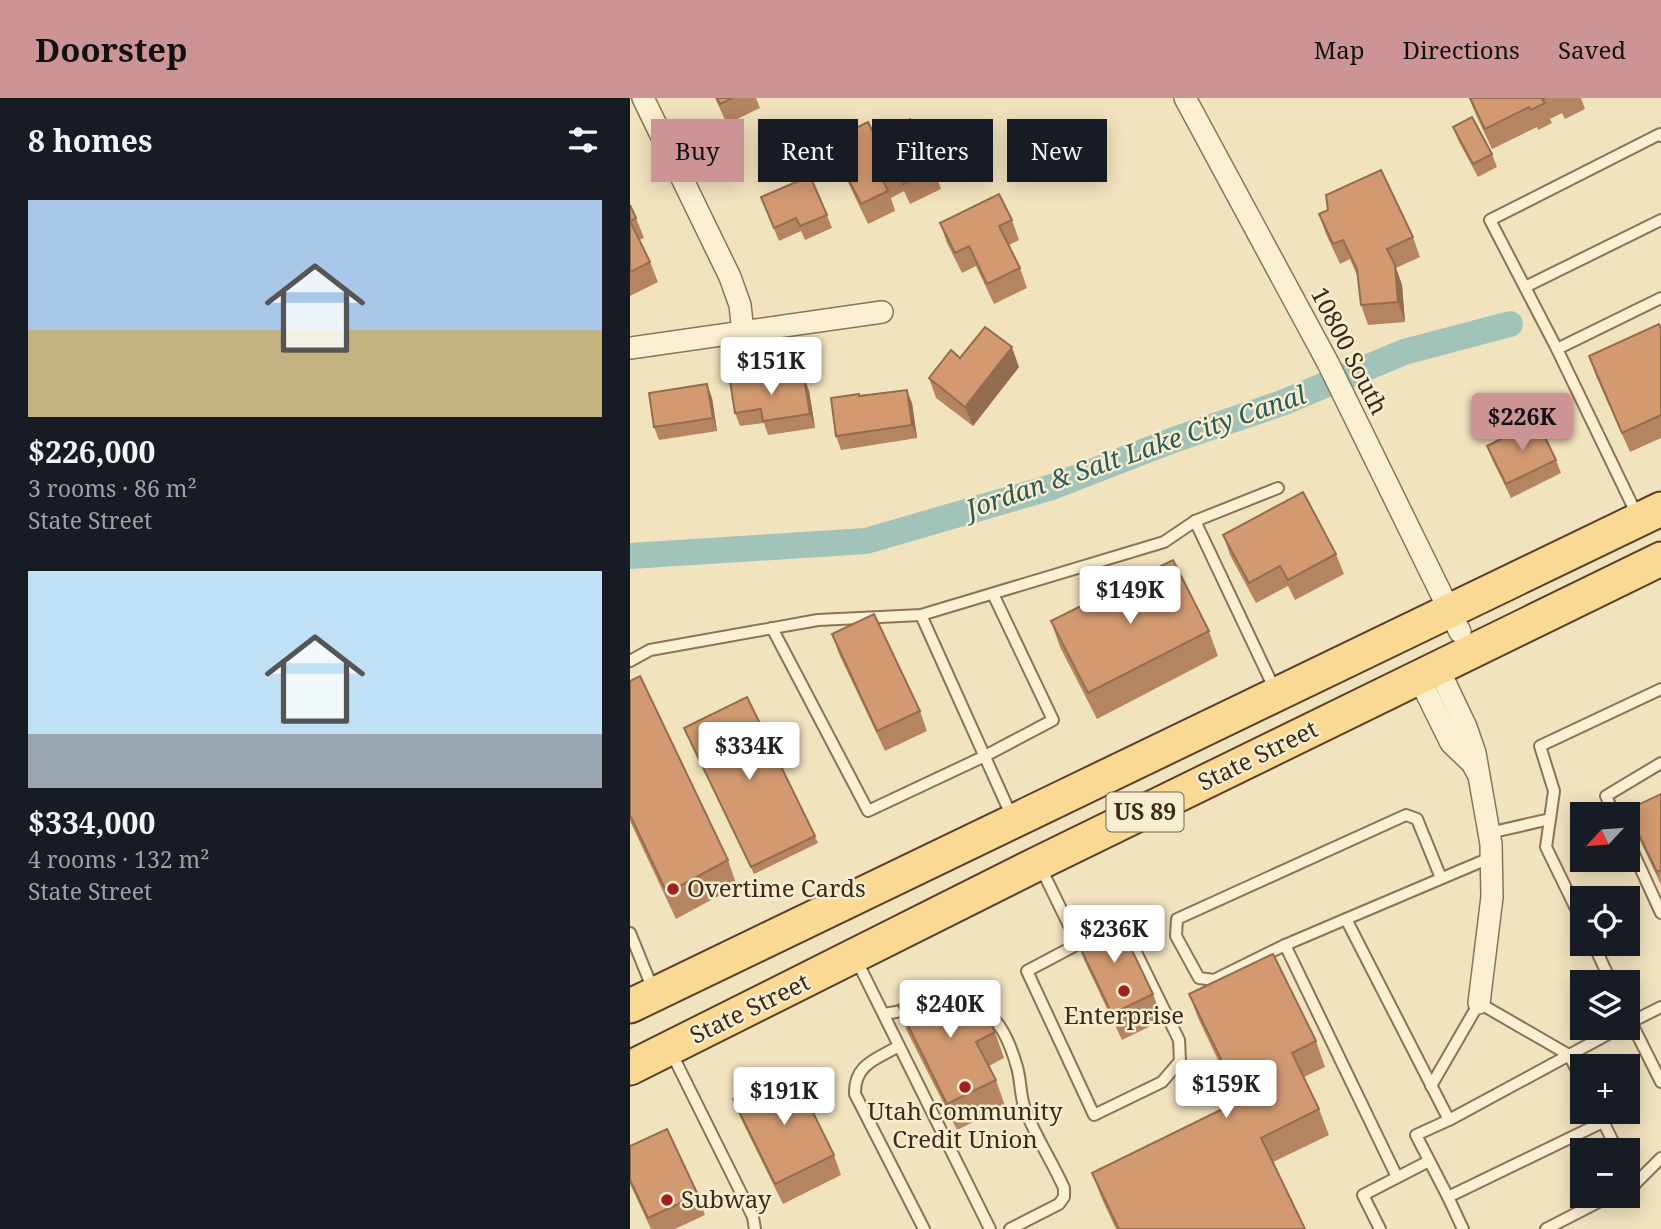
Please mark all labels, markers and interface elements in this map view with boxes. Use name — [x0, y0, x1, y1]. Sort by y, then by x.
text: Doorstep — [35, 27, 188, 72]
text: Map — [1314, 33, 1365, 66]
text: Directions — [1403, 33, 1520, 66]
text: Saved — [1558, 33, 1626, 66]
chip: Buy — [651, 119, 744, 182]
chip: Rent — [758, 119, 858, 182]
chip: Filters — [872, 119, 993, 182]
chip: New — [1007, 119, 1107, 182]
text: 8 homes — [28, 120, 152, 161]
icon: filters — [564, 121, 602, 159]
icon: home — [252, 245, 378, 371]
street label: 10800 South — [1304, 281, 1397, 420]
pin: $151K — [722, 338, 820, 397]
text: $151K — [737, 344, 805, 376]
water label: Jordan & Salt Lake City Canal — [956, 376, 1310, 528]
pin: $226K — [1473, 394, 1571, 453]
text: $226K — [1488, 400, 1556, 432]
text: $226,000 — [28, 431, 155, 472]
text: 3 rooms · 86 m² — [28, 472, 197, 504]
text: State Street — [28, 504, 152, 536]
pin: $149K — [1081, 566, 1179, 626]
text: $149K — [1096, 573, 1164, 605]
icon: home — [252, 616, 378, 742]
street label: State Street — [1192, 711, 1323, 798]
pin: $334K — [700, 722, 798, 782]
text: $334K — [715, 729, 783, 761]
road number: US 89 — [1106, 792, 1184, 832]
text: $334,000 — [28, 802, 155, 843]
north arrow — [1570, 802, 1640, 872]
map controls — [1570, 802, 1640, 1208]
text: 4 rooms · 132 m² — [28, 843, 210, 875]
place label: Overtime Cards — [687, 871, 866, 904]
text: State Street — [28, 875, 152, 907]
marker: Overtime Cards — [665, 881, 681, 897]
button: locate — [1570, 886, 1640, 956]
pin: $236K — [1065, 906, 1163, 965]
text: $236K — [1080, 912, 1148, 944]
street label: State Street — [684, 964, 815, 1051]
button: layers — [1570, 970, 1640, 1040]
pin: $240K — [901, 981, 999, 1040]
marker: Enterprise — [1116, 983, 1132, 999]
text: $240K — [916, 987, 984, 1019]
place label: Enterprise — [1064, 998, 1184, 1031]
button: + — [1570, 1054, 1640, 1124]
pin: $159K — [1177, 1060, 1275, 1120]
text: $159K — [1192, 1067, 1260, 1099]
pin: $191K — [735, 1068, 833, 1127]
text: $191K — [750, 1074, 818, 1106]
marker: Utah Community Credit Union — [957, 1079, 973, 1095]
place label: Utah Community Credit Union — [868, 1094, 1063, 1155]
button: − — [1570, 1138, 1640, 1208]
place label: Subway — [681, 1182, 772, 1215]
marker: Subway — [659, 1192, 675, 1208]

